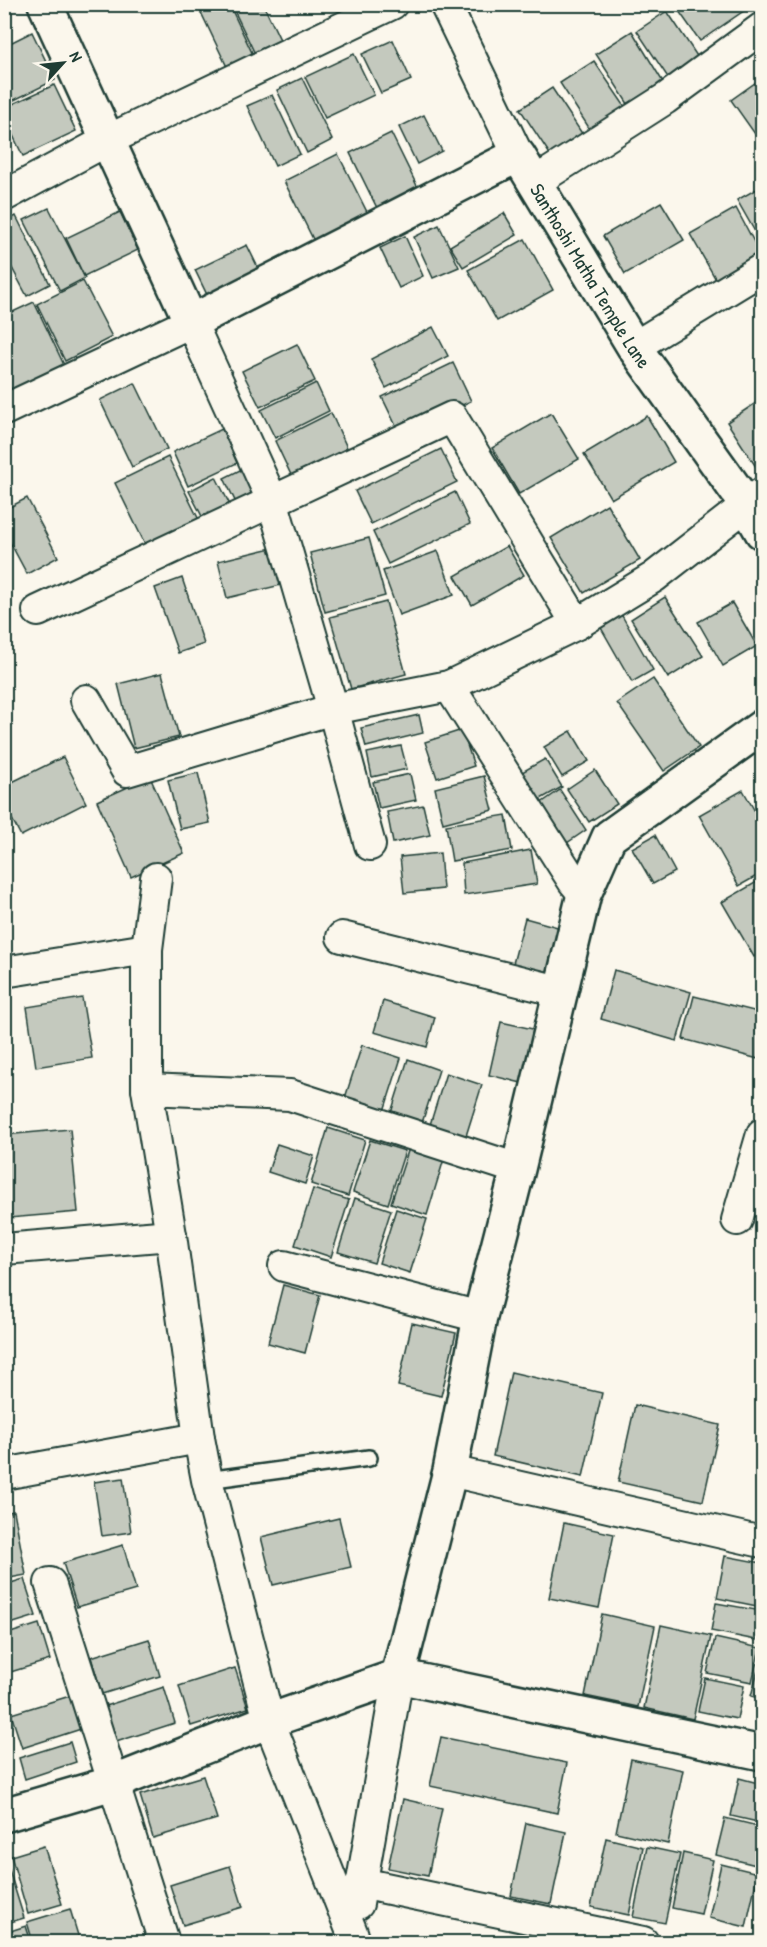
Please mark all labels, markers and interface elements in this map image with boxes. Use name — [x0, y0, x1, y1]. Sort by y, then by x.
north arrow — [33, 33, 93, 93]
text: N — [65, 47, 88, 65]
street label: Santhoshi Matha Temple Lane — [525, 178, 658, 373]

